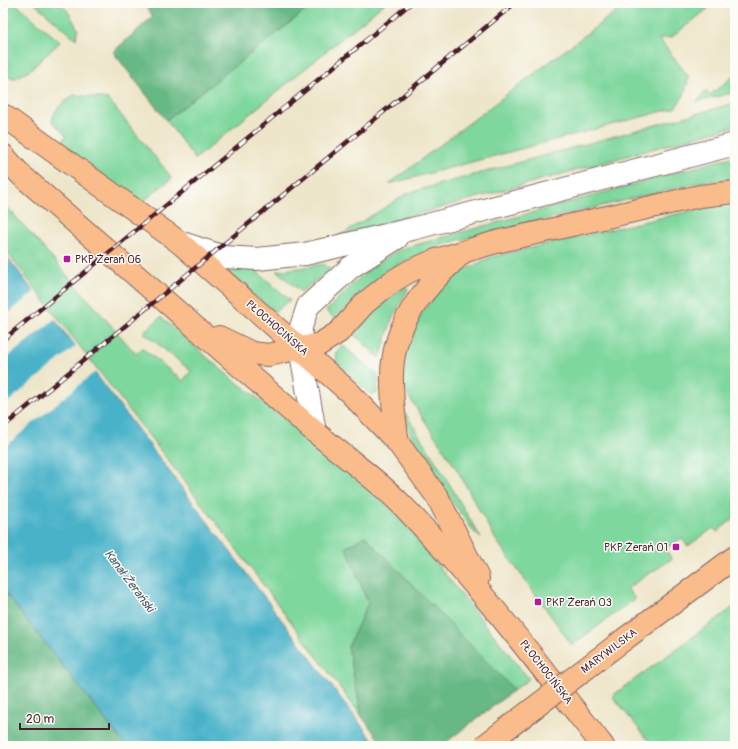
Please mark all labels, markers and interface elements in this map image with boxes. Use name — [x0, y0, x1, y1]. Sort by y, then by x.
place label: PKP Żerań 06 — [75, 253, 141, 266]
marker: PKP Żerań 06 — [62, 254, 72, 264]
street label: PŁOCHOCIŃSKA — [243, 298, 311, 358]
place label: PKP Żerań 01 — [604, 541, 668, 554]
marker: PKP Żerań 01 — [671, 542, 681, 552]
water label: Kanał Żerański — [101, 547, 158, 617]
place label: PKP Żerań 03 — [546, 596, 612, 609]
marker: PKP Żerań 03 — [533, 597, 543, 607]
street label: MARYWILSKA — [578, 626, 640, 676]
street label: PŁOCHOCIŃSKA — [517, 637, 575, 707]
scale bar — [20, 705, 109, 731]
text: 20 m — [26, 712, 55, 727]

